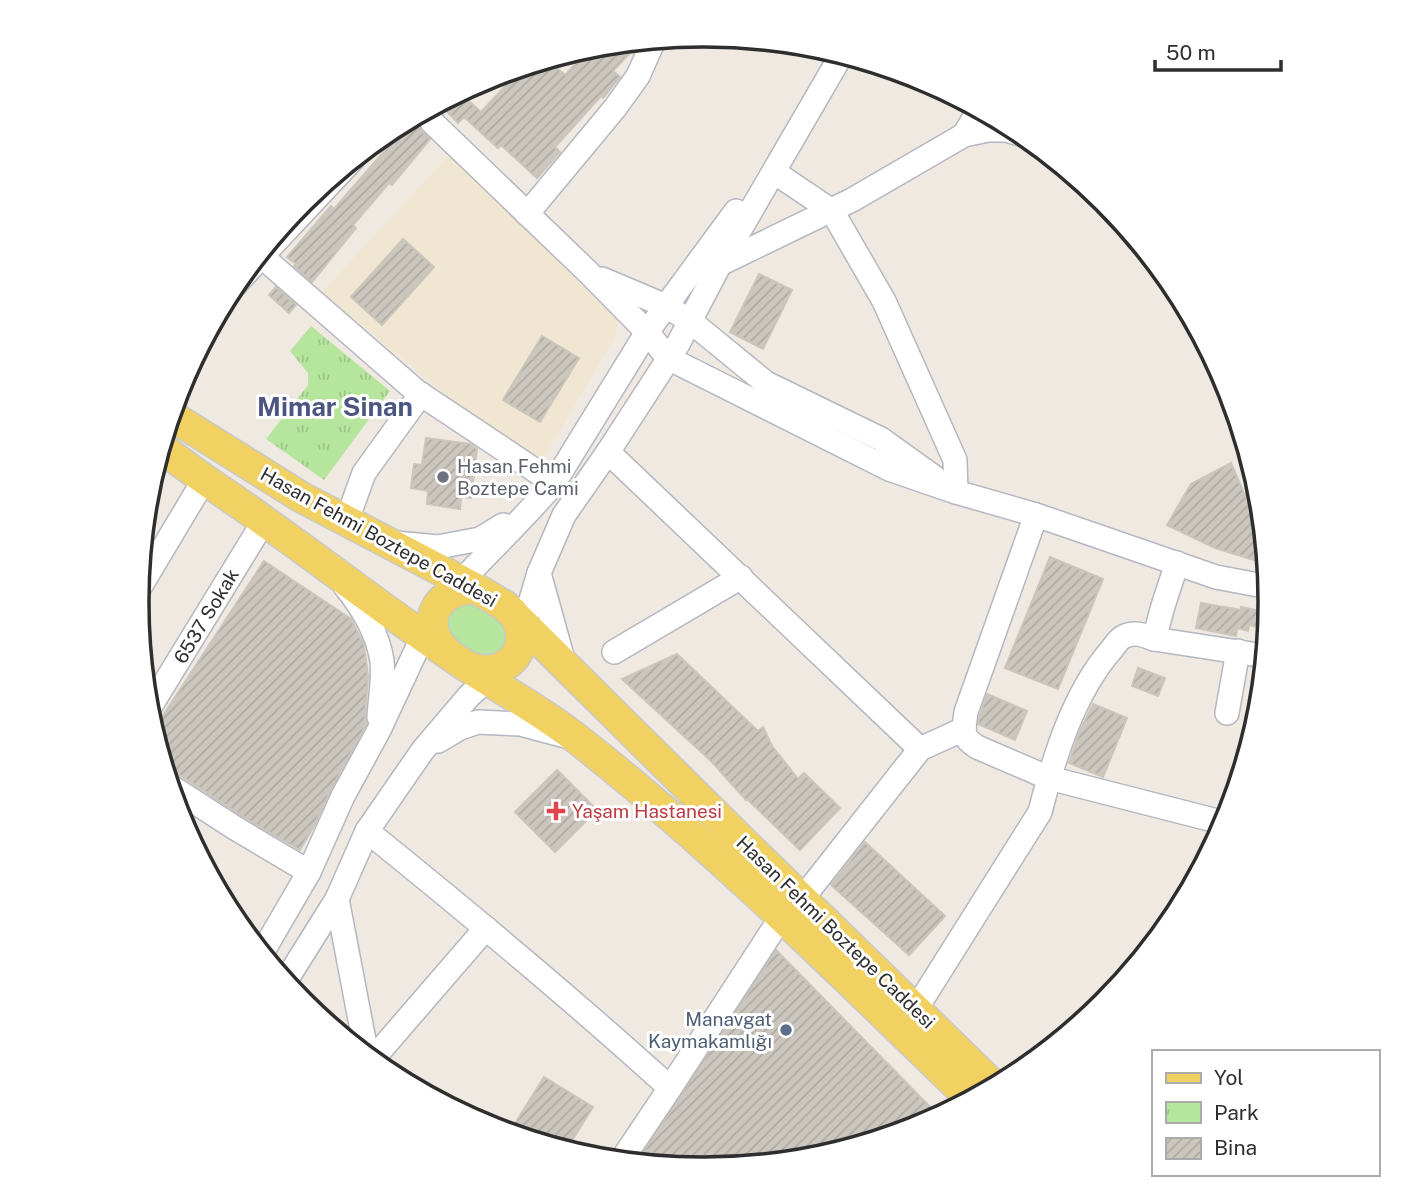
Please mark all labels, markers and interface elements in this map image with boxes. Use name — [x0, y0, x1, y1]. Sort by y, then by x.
scale bar — [1155, 28, 1281, 72]
text: 50 m — [1166, 40, 1216, 65]
district label: Mimar Sinan — [257, 391, 413, 422]
place label: Hasan Fehmi Boztepe Cami — [457, 455, 579, 499]
street label: Hasan Fehmi Boztepe Caddesi — [257, 463, 501, 611]
marker: Hasan Fehmi Boztepe Cami — [435, 469, 451, 485]
street label: 6537 Sokak — [169, 564, 243, 667]
place label: Yaşam Hastanesi — [572, 800, 722, 822]
marker: Yaşam Hastanesi — [546, 801, 566, 821]
street label: Hasan Fehmi Boztepe Caddesi — [732, 831, 940, 1033]
place label: Manavgat Kaymakamlığı — [648, 1008, 772, 1052]
marker: Manavgat Kaymakamlığı — [778, 1022, 794, 1038]
legend — [1152, 1050, 1379, 1176]
text: Yol — [1214, 1065, 1244, 1090]
text: Park — [1214, 1100, 1259, 1125]
text: Bina — [1214, 1135, 1257, 1160]

